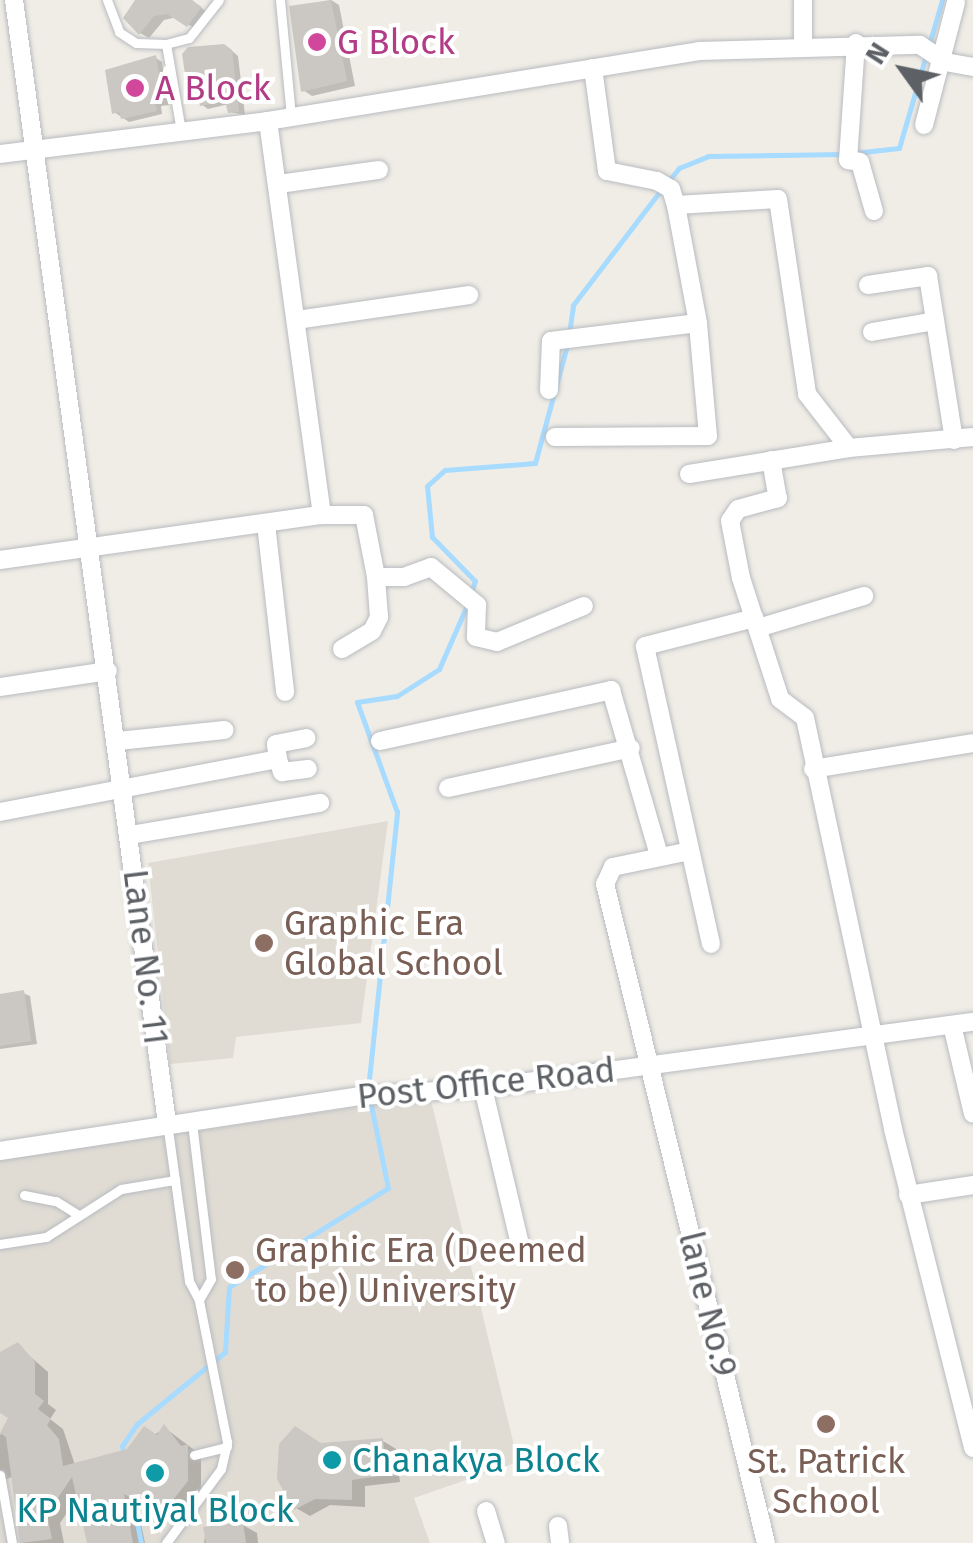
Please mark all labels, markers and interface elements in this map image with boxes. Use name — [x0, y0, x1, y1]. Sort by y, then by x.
north arrow — [853, 20, 953, 120]
place label: G Block — [337, 21, 455, 63]
marker: G Block — [306, 31, 328, 53]
text: N — [859, 37, 896, 70]
place label: A Block — [155, 67, 271, 109]
marker: A Block — [124, 77, 146, 99]
street label: Lane No. 11 — [114, 867, 178, 1047]
place label: Graphic Era Global School — [284, 902, 503, 984]
marker: Graphic Era Global School — [253, 932, 275, 954]
street label: Post Office Road — [355, 1049, 617, 1117]
street label: lane No.9 — [670, 1227, 746, 1381]
place label: Graphic Era (Deemed to be) University — [255, 1229, 587, 1311]
marker: Graphic Era (Deemed to be) University — [224, 1259, 246, 1281]
marker: St. Patrick School — [815, 1413, 837, 1435]
place label: Chanakya Block — [352, 1439, 600, 1481]
place label: St. Patrick School — [747, 1440, 905, 1522]
marker: Chanakya Block — [321, 1449, 343, 1471]
marker: KP Nautiyal Block — [144, 1462, 166, 1484]
place label: KP Nautiyal Block — [16, 1489, 294, 1531]

